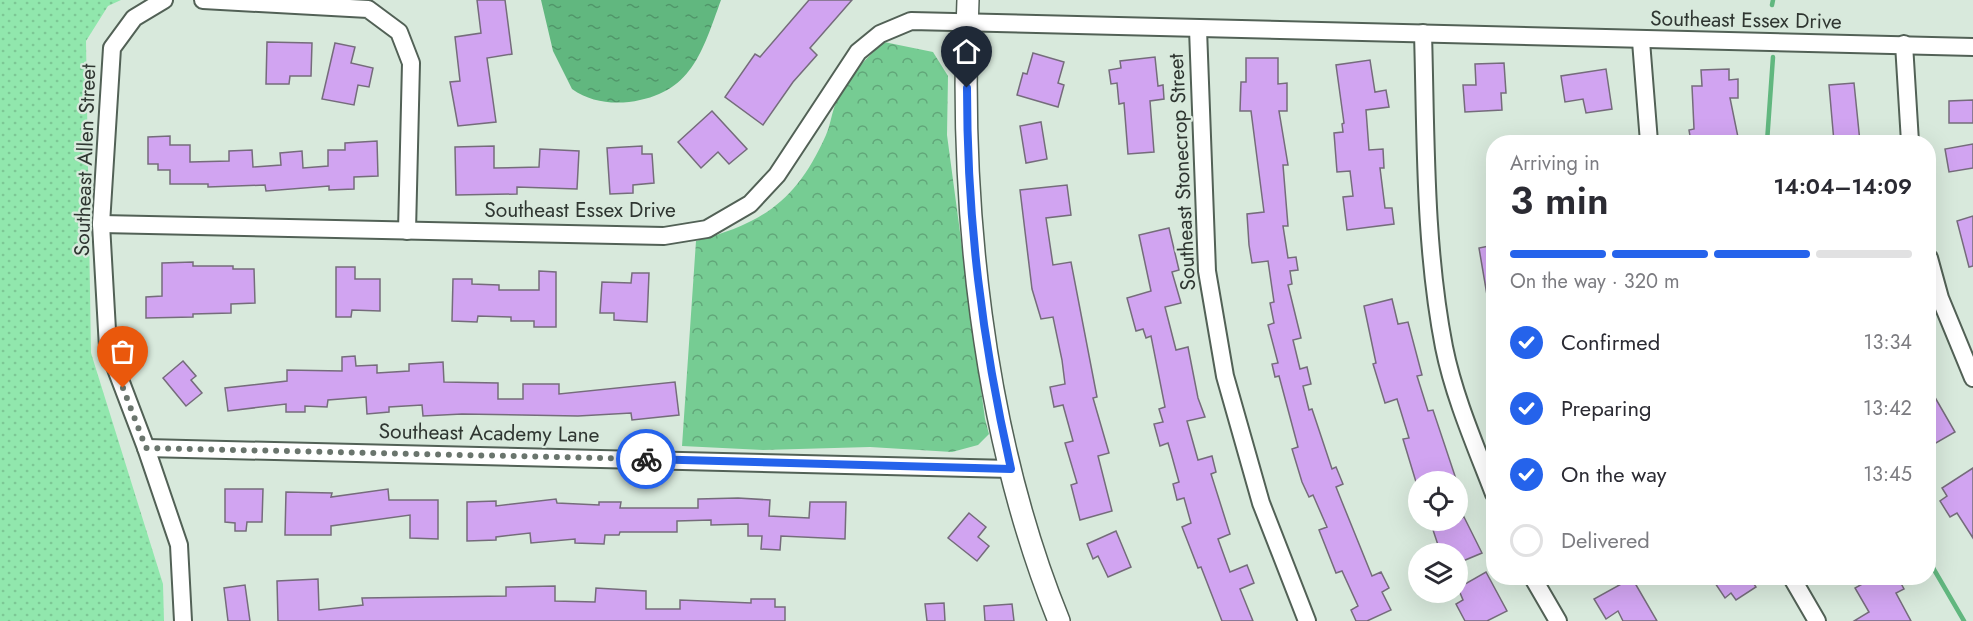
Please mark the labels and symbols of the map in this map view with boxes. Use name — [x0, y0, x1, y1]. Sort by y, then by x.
street label: Southeast Essex Drive — [1650, 3, 1842, 37]
pin — [941, 26, 992, 88]
street label: Southeast Stonecrop Street — [1161, 53, 1203, 291]
street label: Southeast Allen Street — [67, 63, 103, 257]
street label: Southeast Essex Drive — [484, 195, 676, 225]
pin — [97, 326, 148, 388]
street label: Southeast Academy Lane — [378, 416, 600, 450]
courier — [616, 429, 676, 489]

